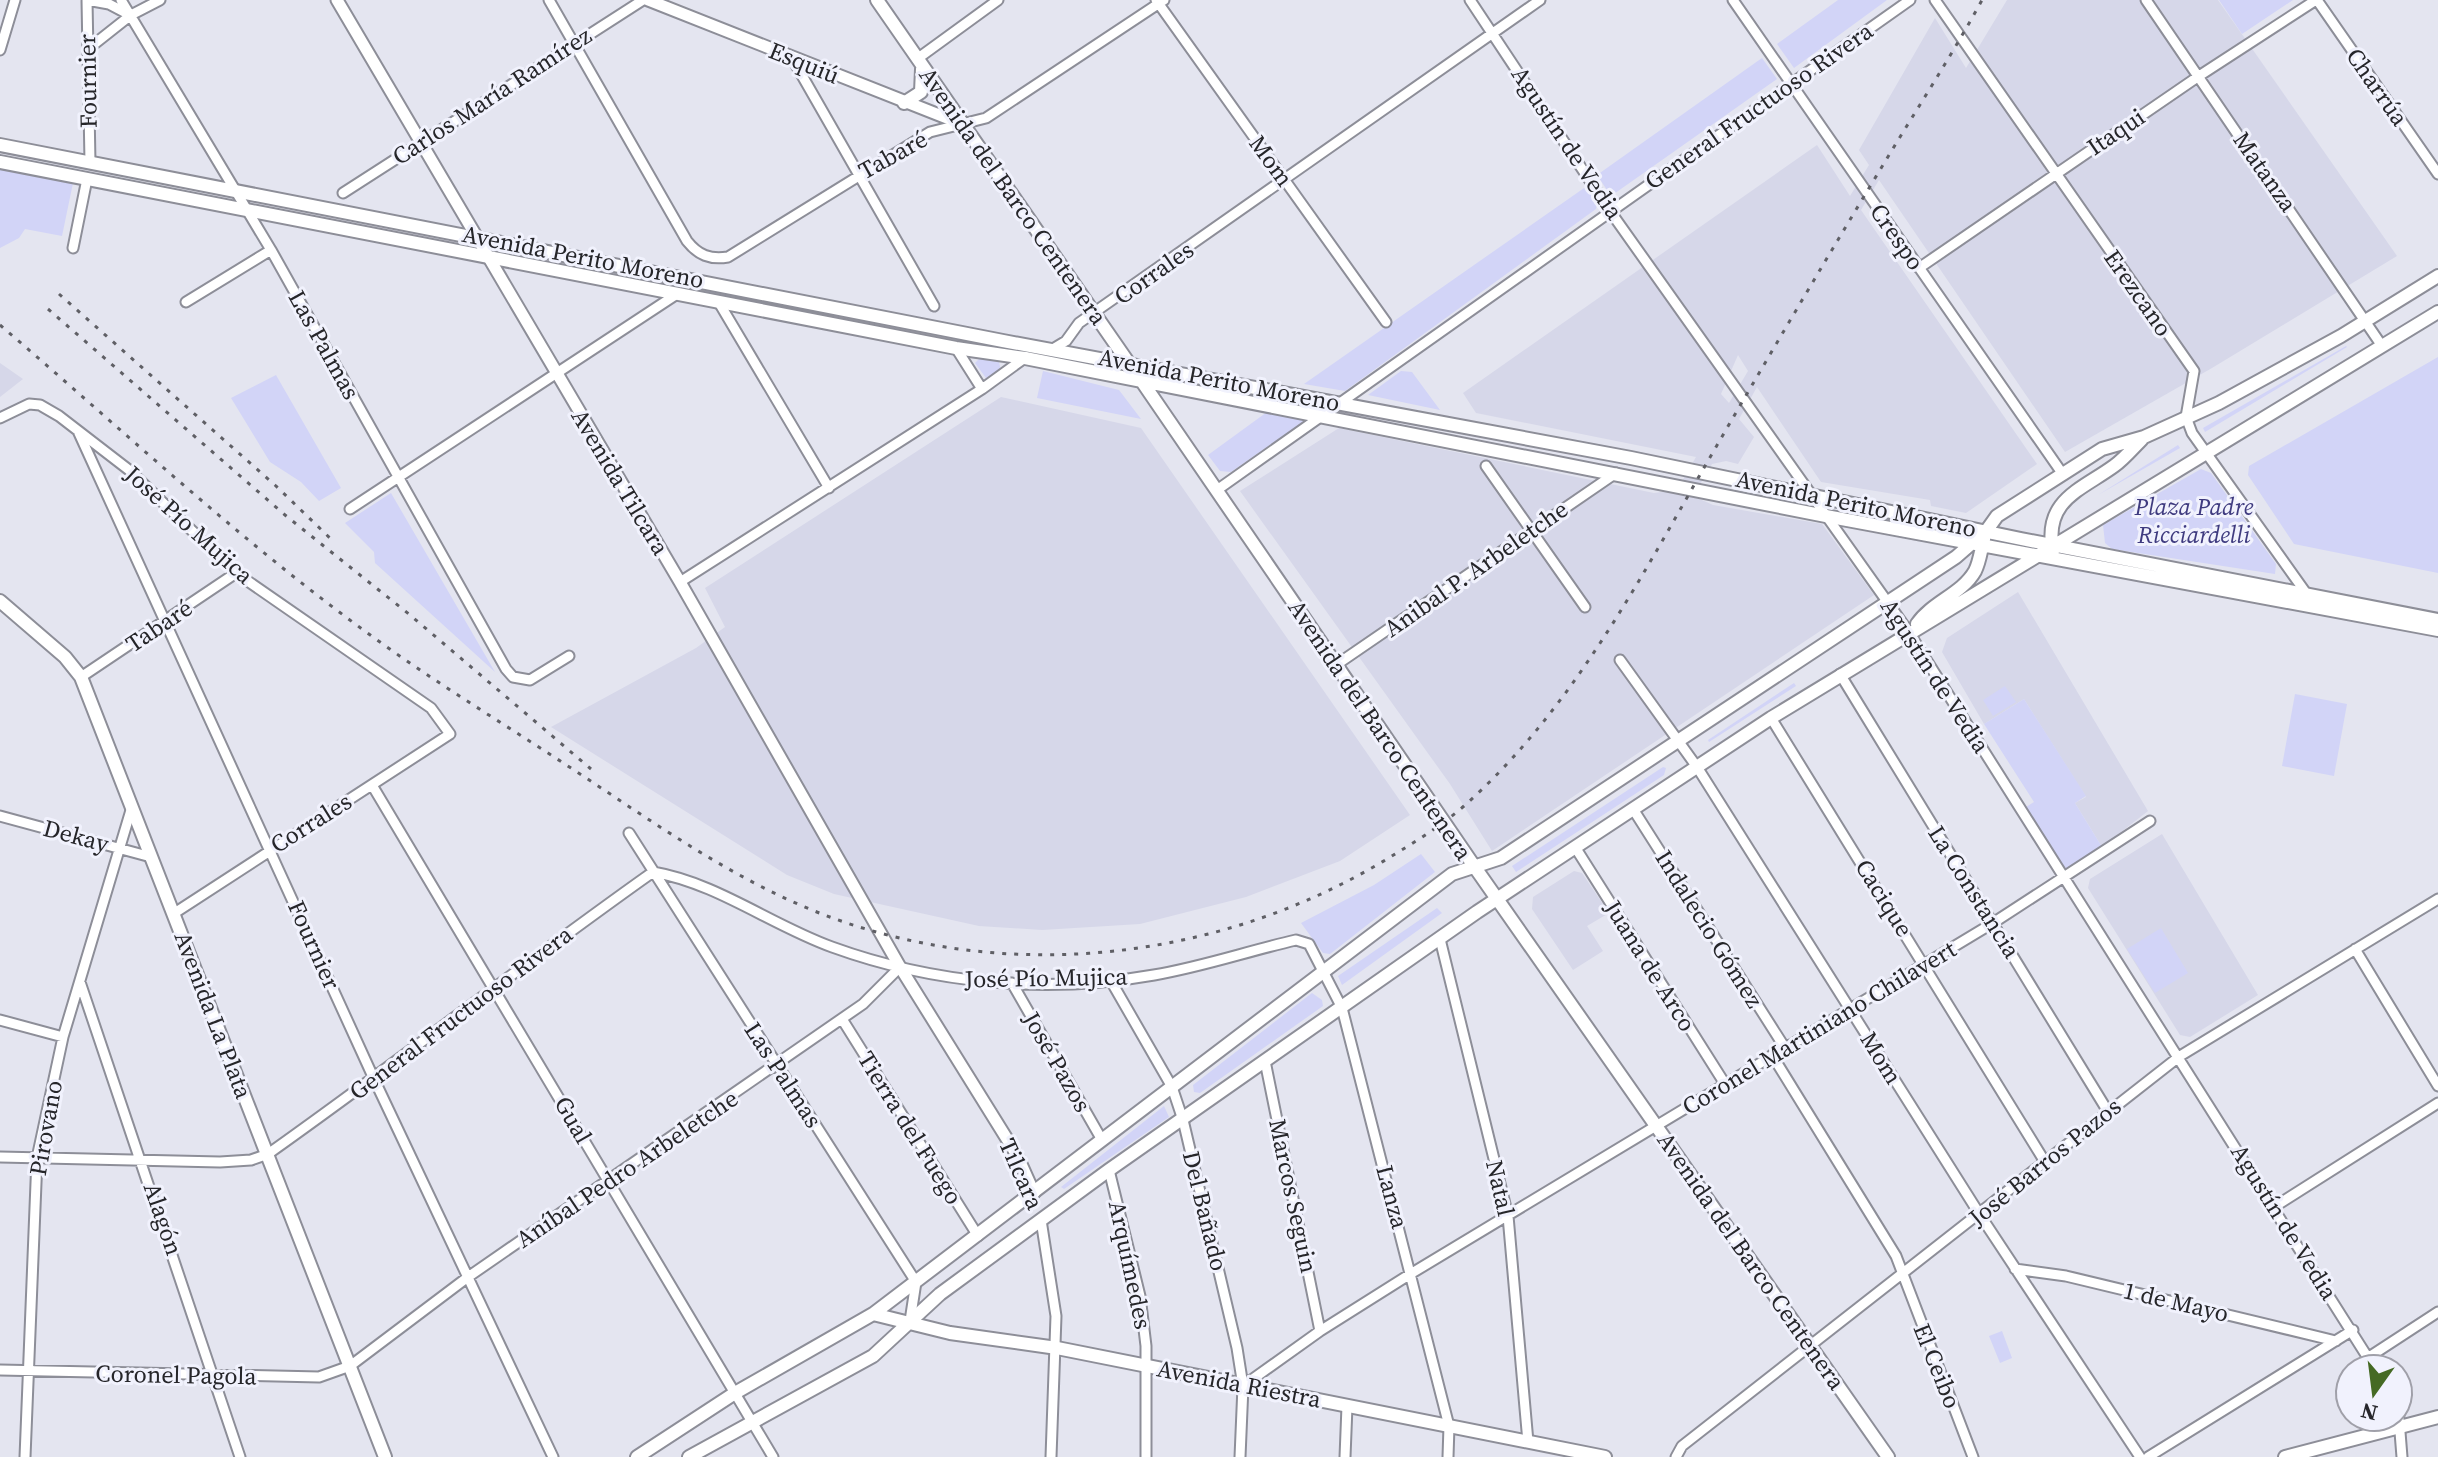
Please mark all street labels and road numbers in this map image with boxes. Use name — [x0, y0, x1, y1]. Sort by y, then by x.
street label: General Fructuoso Rivera — [1638, 14, 1880, 197]
street label: Carlos María Ramírez — [386, 19, 598, 172]
street label: Esquiú — [764, 33, 844, 92]
street label: Fournier — [70, 34, 105, 128]
street label: Charrúa — [2339, 41, 2417, 133]
street label: Avenida del Barco Centenera — [912, 60, 1116, 332]
street label: Agustín de Vedia — [1504, 60, 1631, 226]
street label: Itaqui — [2080, 100, 2151, 163]
street label: Tabaré — [852, 122, 933, 187]
street label: Matanza — [2226, 125, 2305, 219]
street label: Mom — [1242, 128, 1301, 193]
street label: Crespo — [1862, 197, 1932, 277]
street label: Avenida Perito Moreno — [460, 217, 707, 296]
street label: Corrales — [1107, 233, 1200, 312]
street label: Erezcano — [2096, 243, 2180, 343]
street label: Las Palmas — [281, 284, 368, 405]
street label: Avenida Perito Moreno — [1096, 340, 1343, 419]
street label: Avenida Tilcara — [564, 402, 678, 562]
street label: José Pío Mujica — [117, 457, 262, 592]
street label: Avenida Perito Moreno — [1733, 462, 1979, 545]
street label: Anibal P. Arbeletche — [1377, 493, 1574, 645]
street label: Tabaré — [119, 591, 199, 660]
street label: Agustín de Vedia — [1873, 592, 1998, 760]
street label: Avenida del Barco Centenera — [1281, 593, 1481, 867]
street label: Corrales — [264, 785, 358, 861]
street label: Dekay — [40, 811, 113, 860]
street label: La Constancia — [1920, 819, 2029, 965]
street label: Indalecio Gómez — [1648, 843, 1771, 1014]
street label: Cacique — [1848, 853, 1921, 943]
street label: Juana de Arco — [1596, 893, 1704, 1038]
street label: Fournier — [280, 895, 349, 994]
street label: General Fructuoso Rivera — [342, 917, 580, 1107]
street label: Avenida La Plata — [166, 926, 261, 1104]
street label: Coronel Martiniano Chilavert — [1676, 932, 1962, 1123]
street label: José Pío Mujica — [963, 960, 1129, 995]
street label: José Pazos — [1015, 1005, 1099, 1118]
street label: Las Palmas — [737, 1015, 830, 1134]
street label: Mom — [1853, 1025, 1910, 1090]
street label: Tierra del Fuego — [850, 1045, 971, 1211]
street label: Pirovano — [21, 1078, 70, 1178]
street label: Aníbal Pedro Arbeletche — [509, 1082, 744, 1255]
street label: Gual — [547, 1090, 600, 1150]
street label: José Barros Pazos — [1961, 1090, 2128, 1234]
street label: Marcos Seguin — [1261, 1116, 1326, 1276]
street label: Avenida del Barco Centenera — [1650, 1125, 1854, 1397]
street label: Tilcara — [991, 1133, 1052, 1215]
street label: Agustín de Vedia — [2223, 1137, 2346, 1307]
street label: Del Bañado — [1175, 1147, 1236, 1274]
street label: Natal — [1478, 1157, 1523, 1219]
street label: Lanza — [1368, 1162, 1417, 1233]
street label: Alagón — [136, 1178, 191, 1260]
street label: Arquímedes — [1101, 1198, 1160, 1332]
street label: 1 de Mayo — [2120, 1273, 2232, 1330]
street label: El Ceibo — [1906, 1318, 1969, 1413]
street label: Avenida Riestra — [1154, 1351, 1325, 1416]
street label: Coronel Pagola — [95, 1357, 258, 1392]

